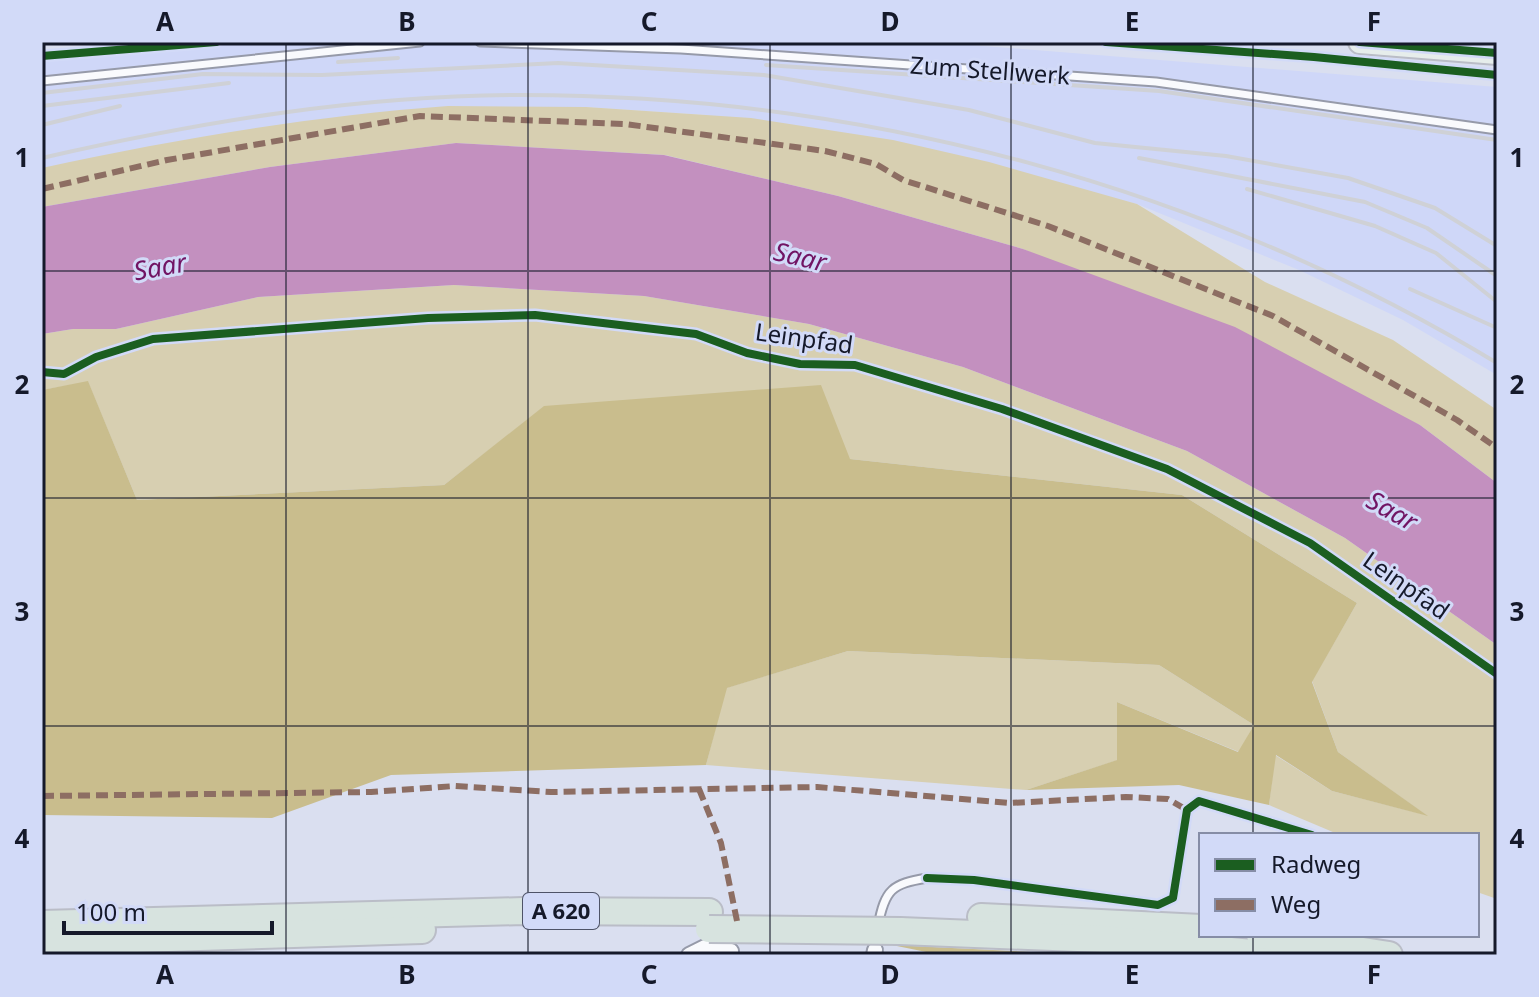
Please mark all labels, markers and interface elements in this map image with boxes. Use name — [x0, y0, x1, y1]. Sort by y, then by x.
text: A — [156, 3, 174, 39]
text: B — [398, 3, 416, 39]
text: C — [641, 3, 657, 39]
text: D — [880, 3, 900, 39]
text: E — [1125, 3, 1139, 39]
text: F — [1367, 3, 1381, 39]
street label: Zum Stellwerk — [909, 47, 1071, 92]
text: 1 — [15, 139, 29, 175]
text: 1 — [1510, 139, 1524, 175]
water label: Saar — [770, 233, 832, 280]
water label: Saar — [131, 243, 191, 288]
street label: Leinpfad — [753, 314, 855, 361]
text: 2 — [15, 366, 30, 402]
text: 2 — [1510, 366, 1525, 402]
water label: Saar — [1361, 482, 1426, 540]
street label: Leinpfad — [1357, 543, 1457, 627]
text: 3 — [15, 593, 29, 629]
text: 3 — [1510, 593, 1524, 629]
text: 4 — [15, 820, 30, 856]
text: 4 — [1510, 820, 1525, 856]
legend — [1199, 833, 1479, 937]
text: Radweg — [1271, 847, 1361, 880]
scale bar — [64, 885, 272, 935]
text: Weg — [1271, 887, 1321, 920]
road number: A 620 — [523, 893, 599, 929]
text: 100 m — [76, 895, 146, 928]
text: A — [156, 956, 174, 992]
text: B — [398, 956, 416, 992]
text: C — [641, 956, 657, 992]
text: D — [880, 956, 900, 992]
text: E — [1125, 956, 1139, 992]
text: F — [1367, 956, 1381, 992]

